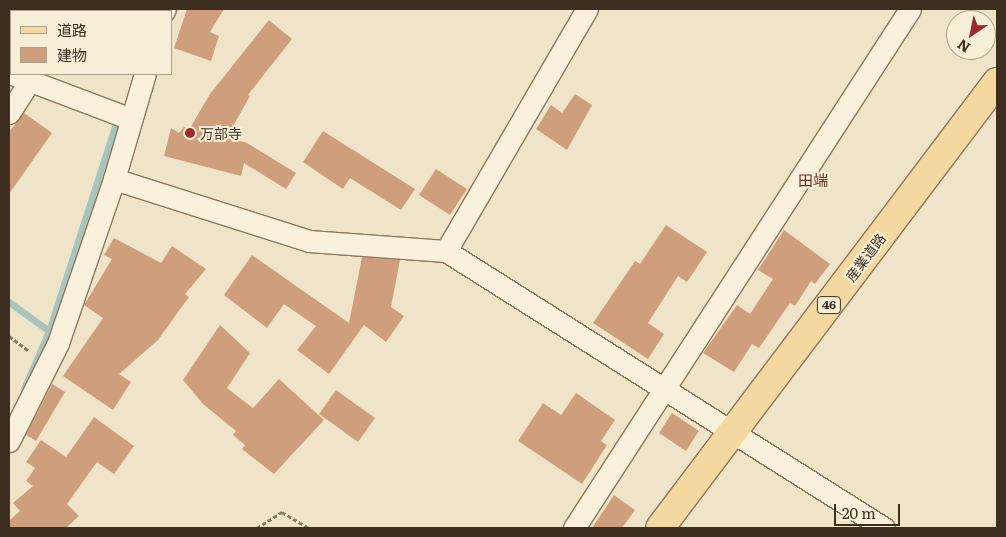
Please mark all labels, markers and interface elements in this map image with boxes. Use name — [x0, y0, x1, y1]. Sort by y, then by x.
legend — [10, 10, 172, 75]
north arrow — [946, 10, 996, 60]
text: 道路 — [57, 18, 87, 41]
text: N — [953, 35, 974, 58]
text: 建物 — [57, 43, 87, 66]
place label: 万部寺 — [200, 125, 242, 141]
marker: 万部寺 — [184, 127, 196, 139]
district label: 田端 — [798, 171, 828, 189]
street label: 産業道路 — [841, 230, 889, 284]
road number: 46 — [816, 296, 842, 314]
scale bar — [836, 494, 902, 526]
text: 20 m — [842, 501, 876, 524]

